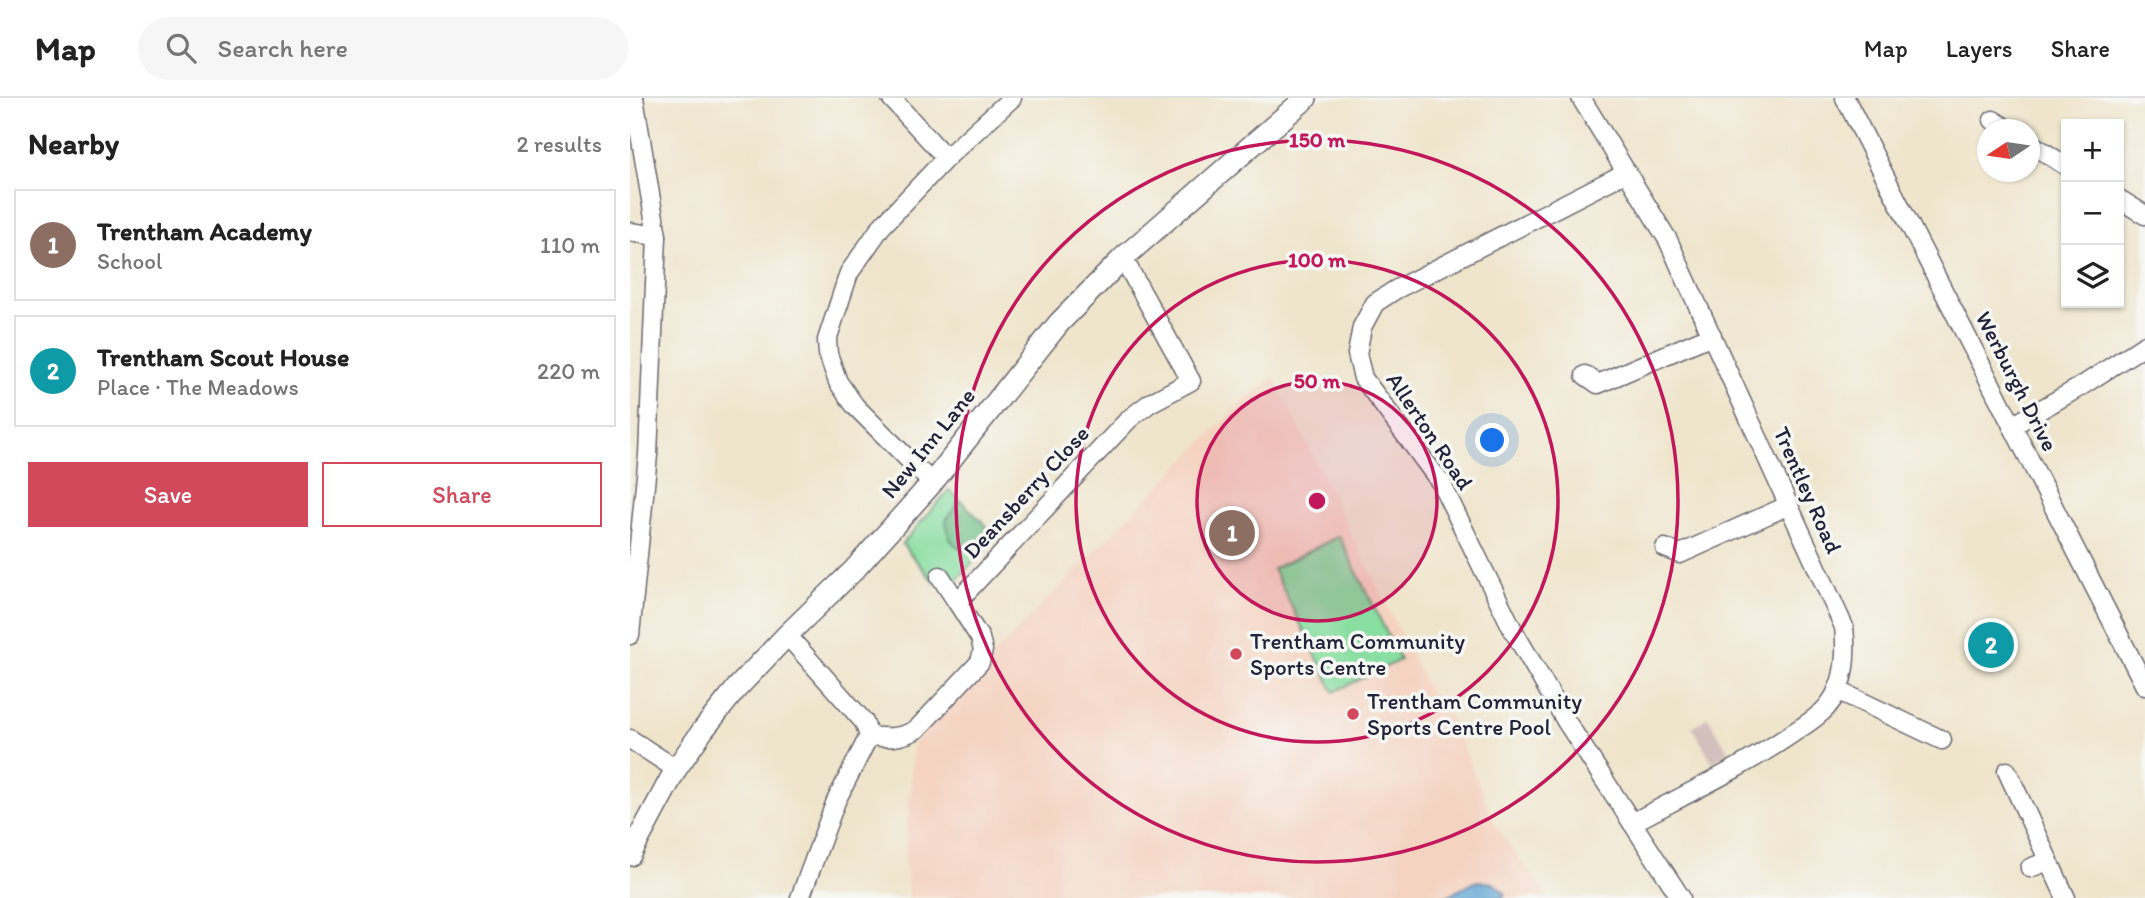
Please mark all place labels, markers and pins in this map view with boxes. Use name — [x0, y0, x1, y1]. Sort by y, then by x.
centre of rings — [1305, 489, 1329, 513]
pin: 1 — [1209, 507, 1255, 559]
pin: 2 — [1968, 619, 2014, 671]
place label: Trentham Community Sports Centre — [1250, 627, 1465, 681]
marker: Trentham Community Sports Centre — [1228, 646, 1244, 662]
place label: Trentham Community Sports Centre Pool — [1367, 687, 1582, 741]
marker: Trentham Community Sports Centre Pool — [1345, 706, 1361, 722]

